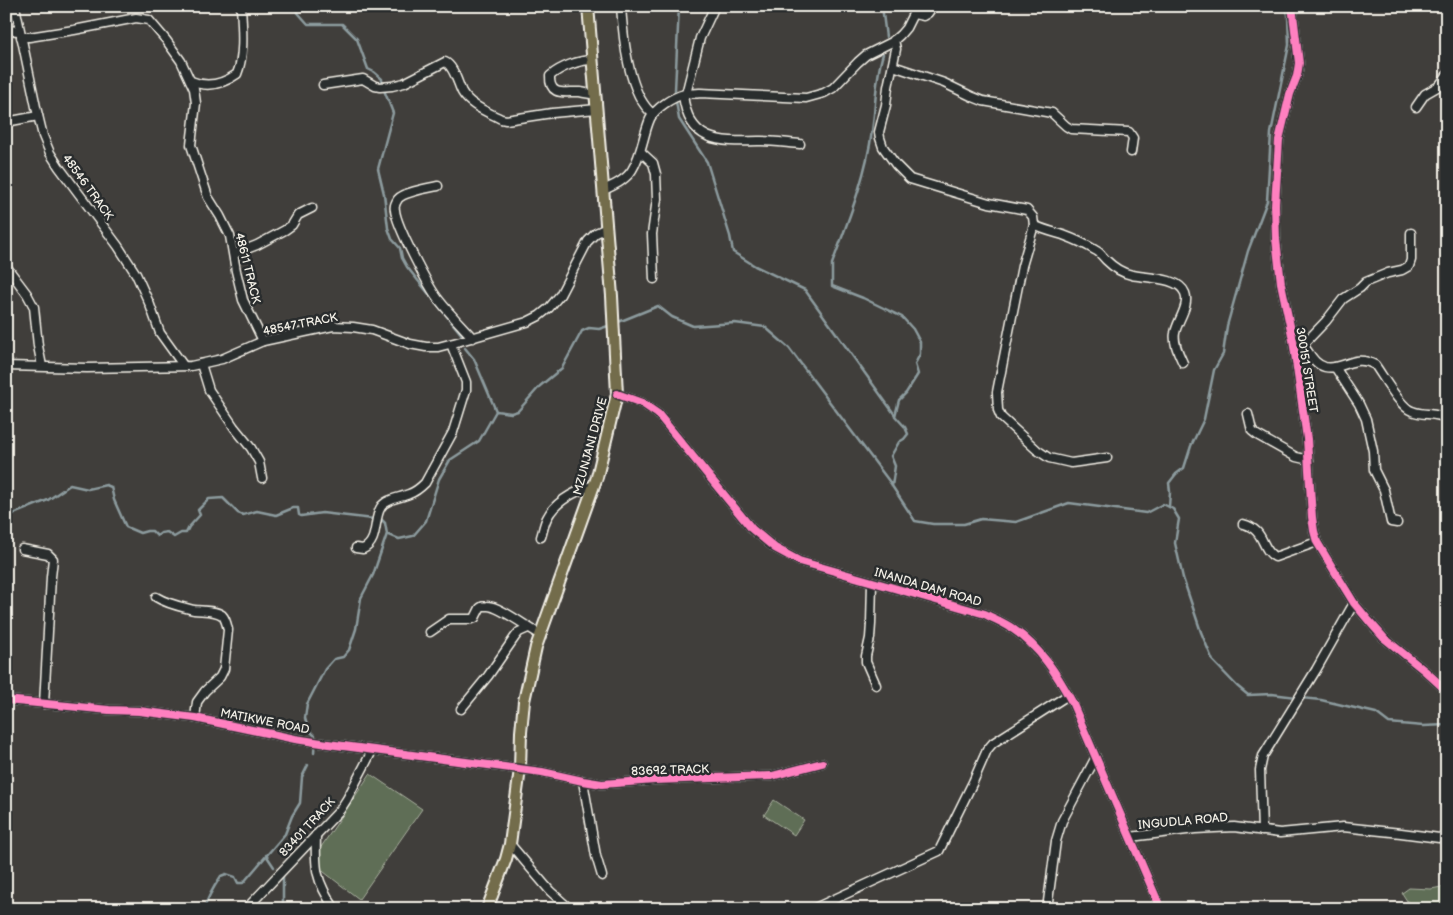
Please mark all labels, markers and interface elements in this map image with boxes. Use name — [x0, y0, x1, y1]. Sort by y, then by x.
street label: 48546 TRACK — [59, 151, 117, 223]
street label: 48611 TRACK — [231, 231, 264, 306]
street label: 48547 TRACK — [262, 310, 339, 339]
street label: 300151 STREET — [1292, 326, 1321, 415]
street label: MZUNJANI DRIVE — [570, 395, 611, 497]
street label: INANDA DAM ROAD — [873, 565, 983, 610]
street label: MATIKWE ROAD — [219, 705, 311, 738]
street label: 83692 TRACK — [631, 762, 709, 779]
street label: 83401 TRACK — [276, 795, 339, 860]
street label: INGUDLA ROAD — [1137, 810, 1229, 833]

